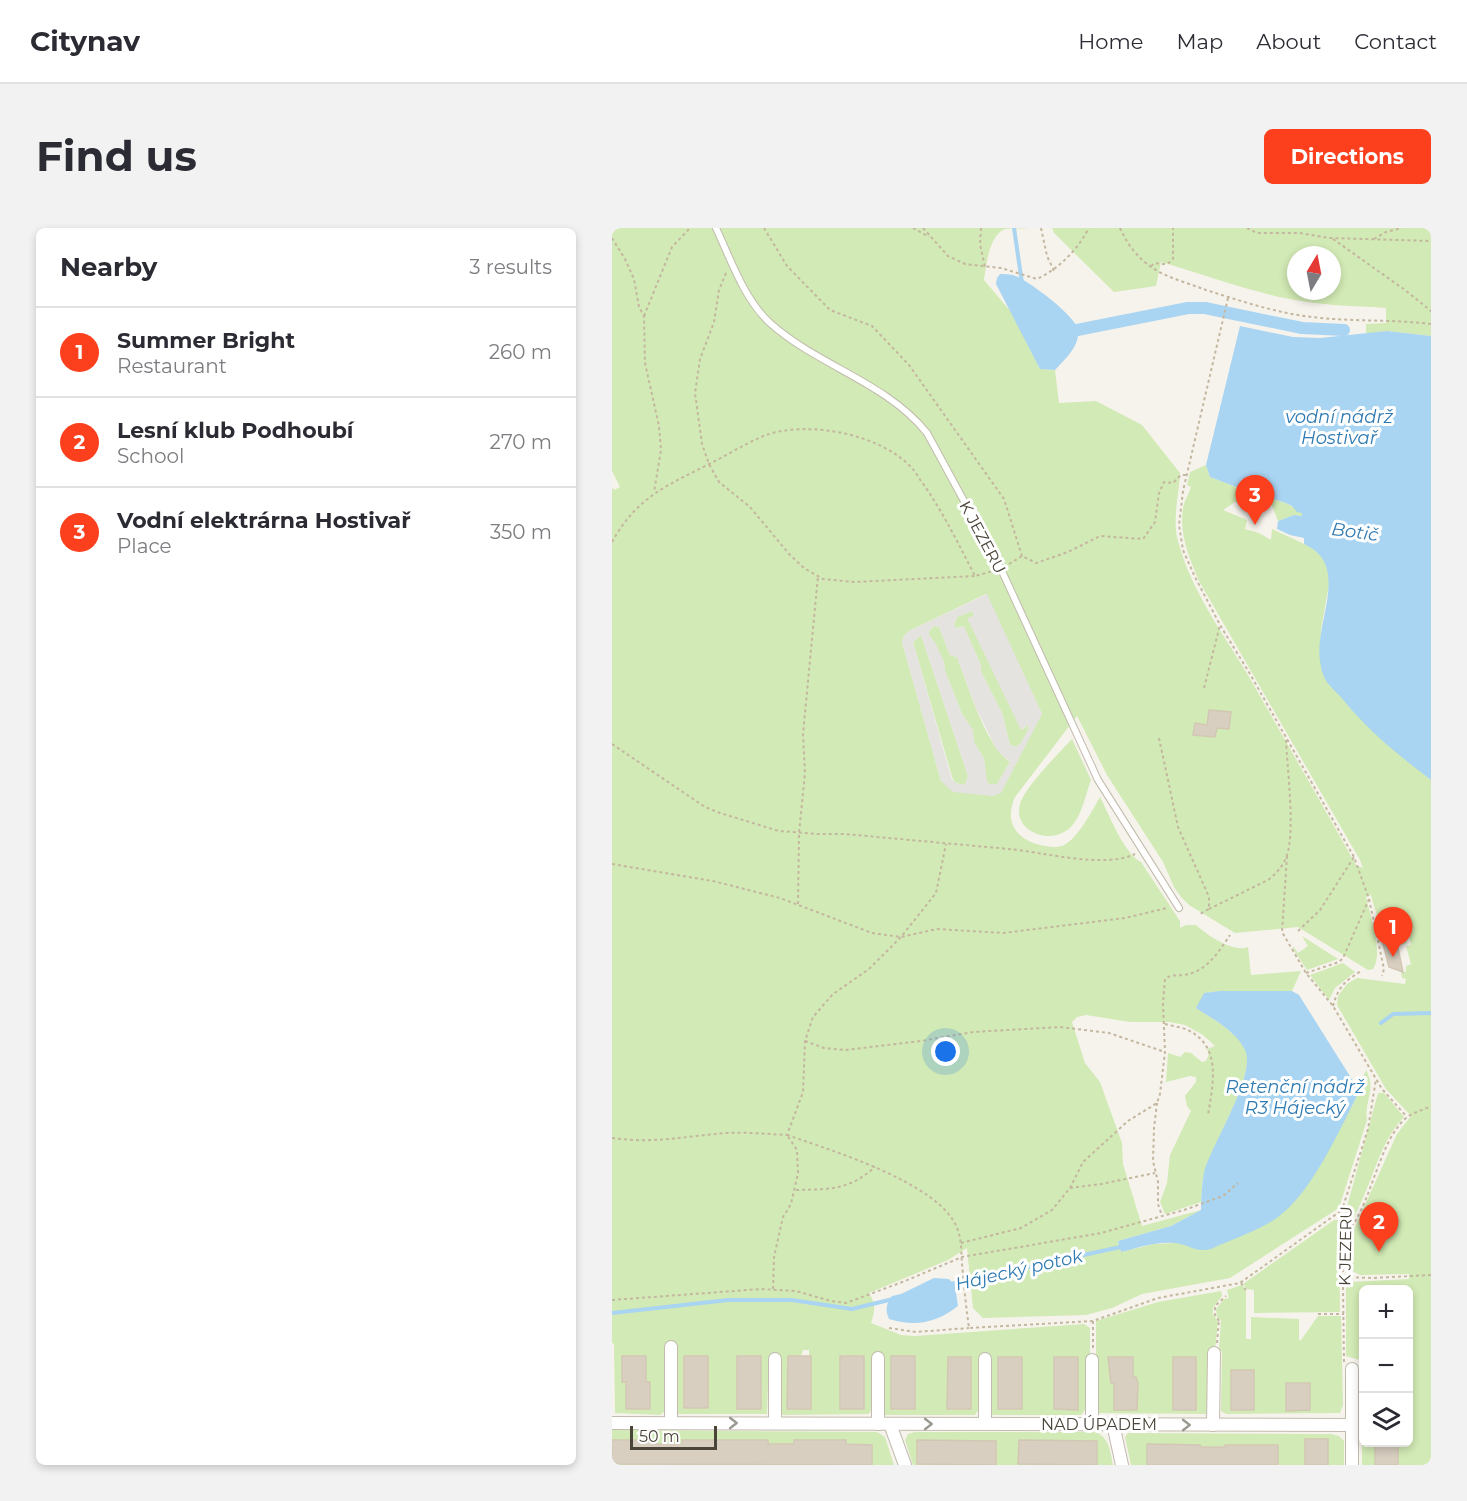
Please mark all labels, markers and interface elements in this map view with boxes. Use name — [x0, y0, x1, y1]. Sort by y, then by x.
text: Citynav — [30, 24, 140, 58]
text: Home — [1078, 29, 1143, 54]
text: Map — [1176, 29, 1223, 54]
text: About — [1256, 29, 1321, 54]
text: Contact — [1354, 29, 1437, 54]
button: Directions — [1264, 129, 1431, 184]
text: Find us — [36, 130, 197, 182]
north arrow — [1287, 246, 1341, 300]
text: Nearby — [60, 251, 157, 283]
text: 3 results — [469, 255, 552, 279]
text: Summer Bright — [117, 327, 295, 354]
text: 1 — [76, 340, 83, 364]
text: 260 m — [489, 340, 552, 364]
text: Restaurant — [117, 354, 227, 378]
water label: vodní nádrž Hostivař — [1285, 406, 1394, 449]
text: Lesní klub Podhoubí — [117, 417, 353, 444]
text: 2 — [74, 430, 85, 454]
text: 270 m — [490, 430, 552, 454]
text: School — [117, 444, 184, 468]
pin: 3 — [1236, 476, 1274, 525]
street label: K JEZERU — [955, 498, 1010, 577]
text: Vodní elektrárna Hostivař — [117, 507, 411, 534]
water label: Botič — [1330, 518, 1380, 546]
text: 3 — [74, 520, 85, 544]
text: 350 m — [490, 520, 552, 544]
text: Place — [117, 534, 172, 558]
pin: 1 — [1374, 908, 1412, 957]
your location — [931, 1037, 960, 1066]
water label: Retenční nádrž R3 Hájecký — [1226, 1076, 1365, 1119]
pin: 2 — [1360, 1202, 1398, 1252]
street label: K JEZERU — [1335, 1206, 1356, 1286]
water label: Hájecký potok — [953, 1244, 1086, 1295]
map controls — [1359, 1285, 1413, 1447]
button: + — [1359, 1285, 1413, 1339]
button: − — [1359, 1339, 1413, 1393]
button: layers — [1359, 1393, 1413, 1447]
street label: NAD ÚPADEM — [1041, 1415, 1157, 1434]
one-way arrow — [729, 1417, 738, 1429]
one-way arrow — [924, 1418, 933, 1430]
one-way arrow — [1182, 1419, 1191, 1431]
scale bar — [630, 1423, 717, 1450]
text: 50 m — [639, 1427, 680, 1446]

